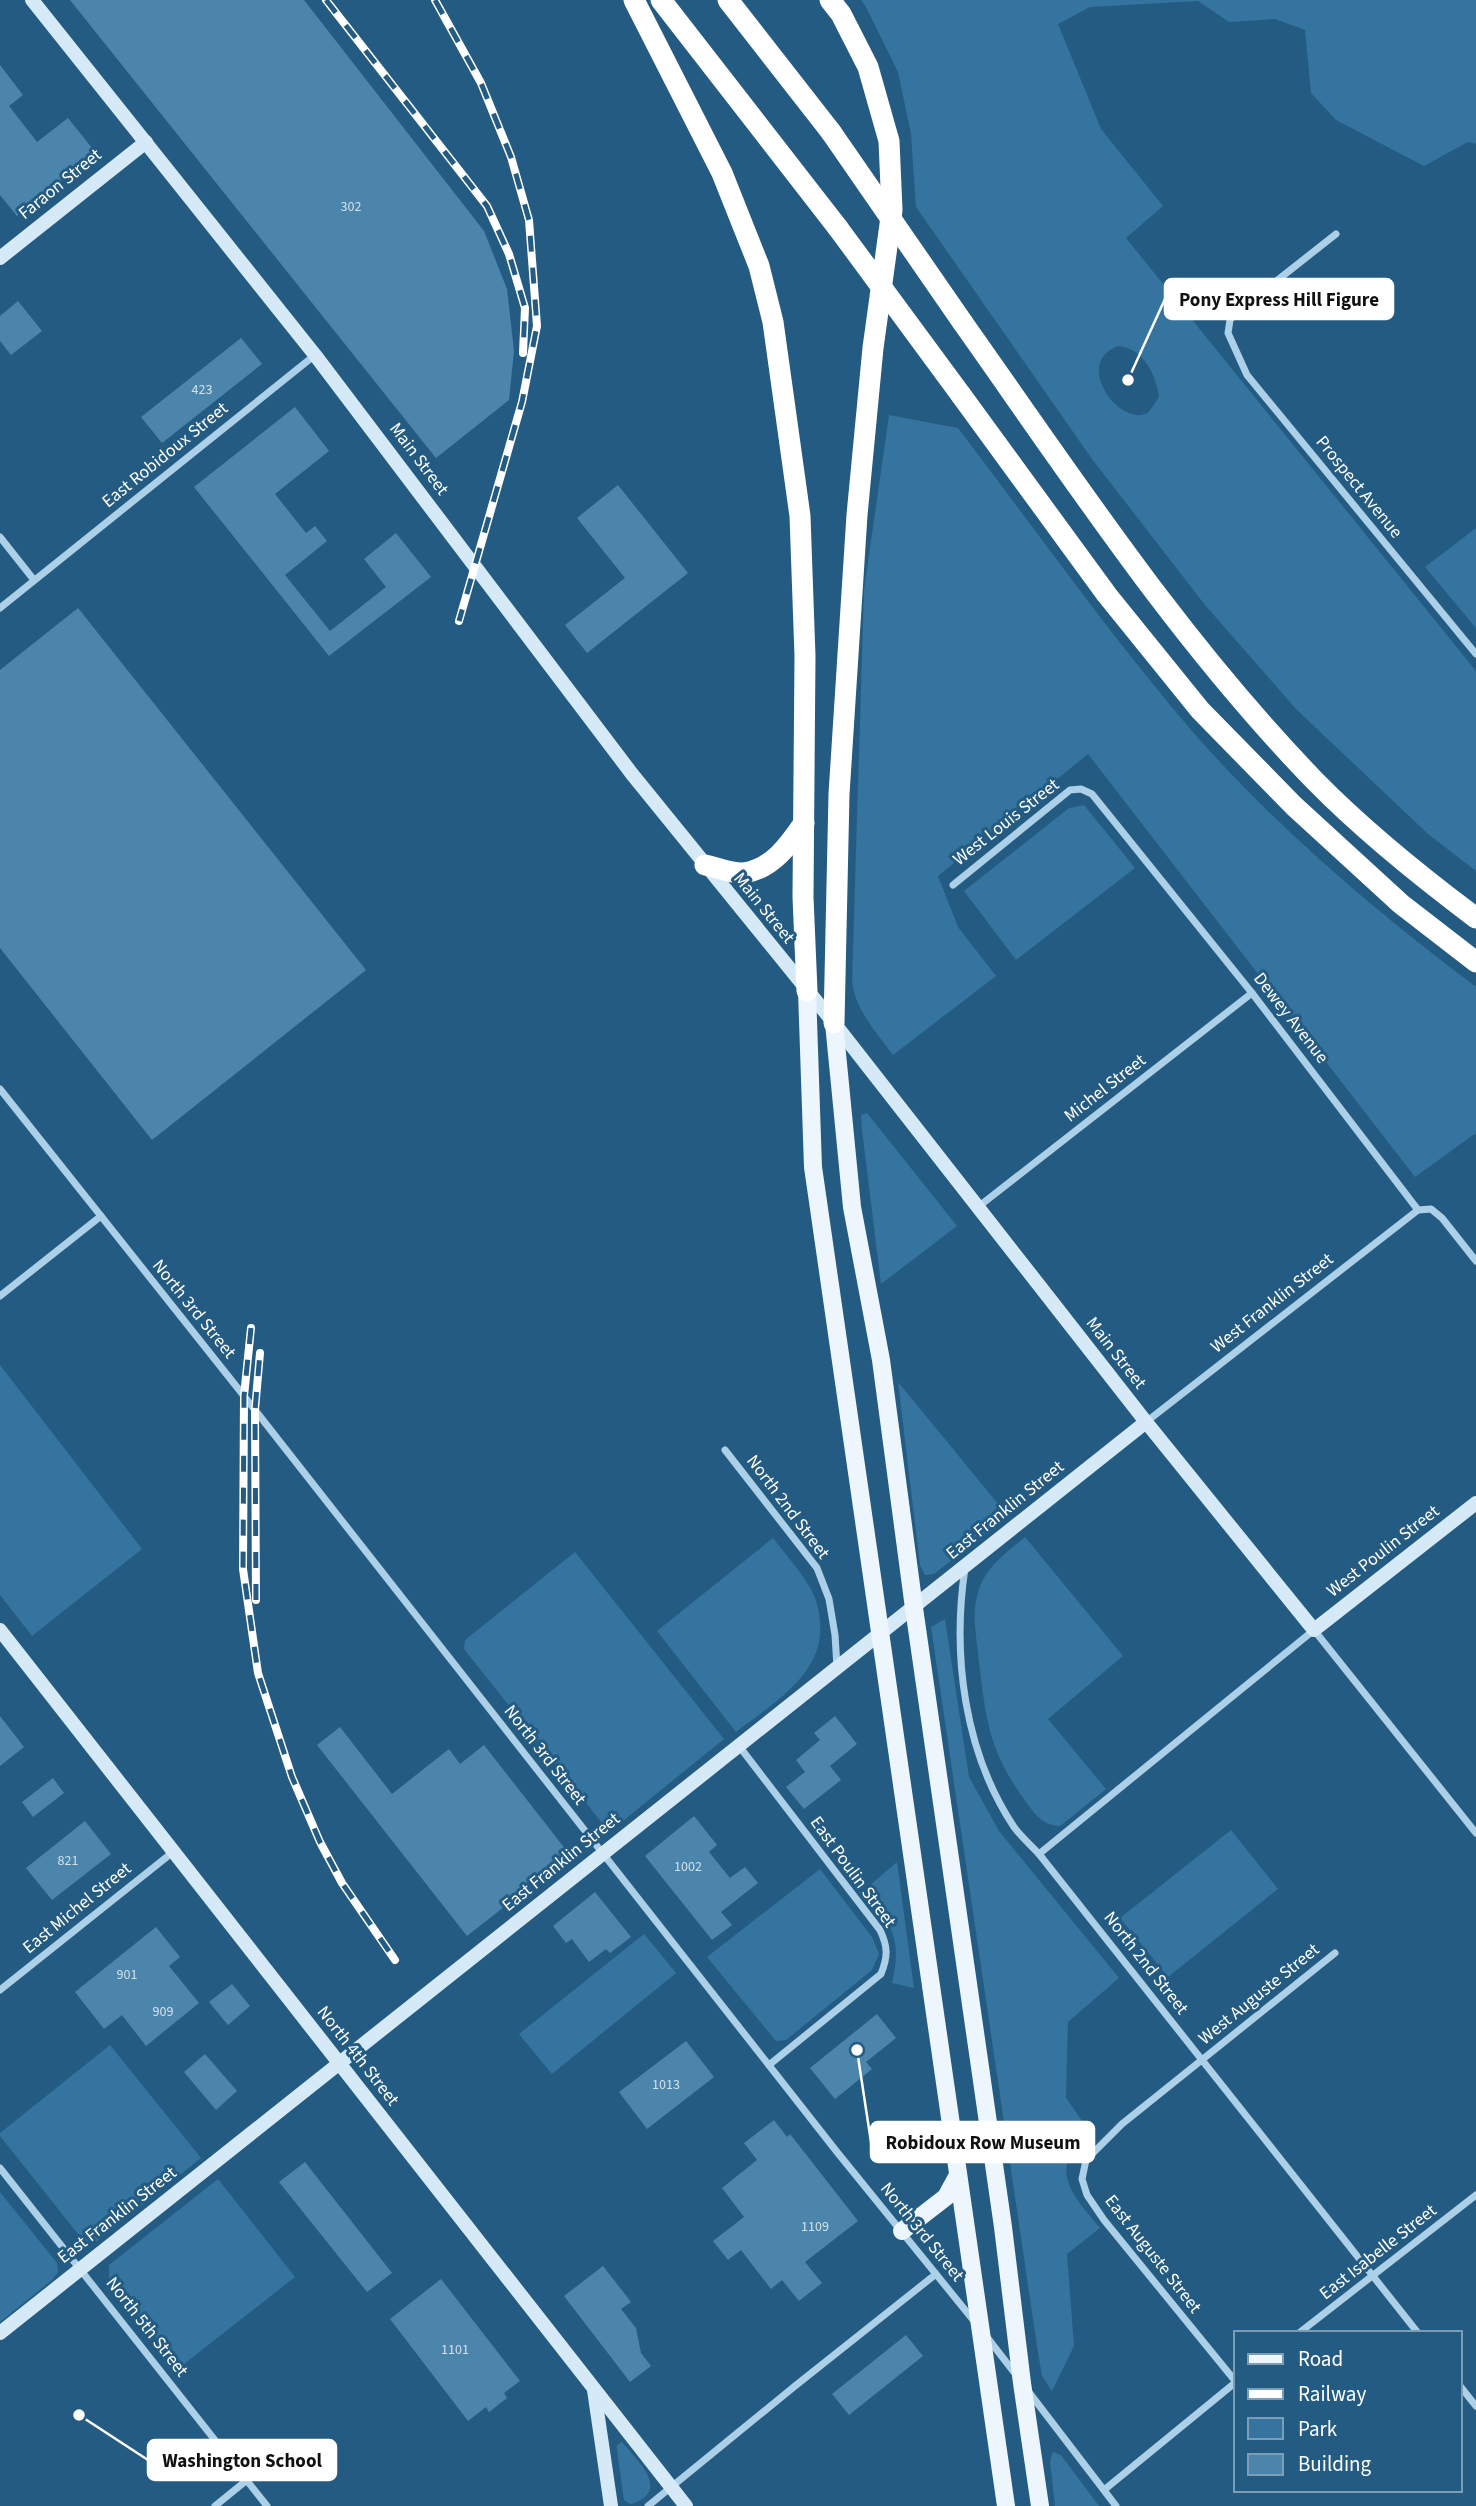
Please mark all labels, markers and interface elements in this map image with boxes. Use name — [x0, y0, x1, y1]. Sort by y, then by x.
street label: Faraon Street — [13, 143, 107, 225]
house number: 302 — [341, 197, 361, 217]
callout: Pony Express Hill Figure — [1165, 279, 1393, 319]
text: Pony Express Hill Figure — [1179, 287, 1379, 314]
house number: 423 — [192, 380, 212, 400]
street label: East Robidoux Street — [97, 396, 233, 514]
street label: Main Street — [383, 417, 455, 501]
street label: Prospect Avenue — [1310, 430, 1408, 544]
street label: West Louis Street — [948, 773, 1064, 871]
street label: Main Street — [727, 867, 801, 949]
street label: Dewey Avenue — [1247, 967, 1335, 1069]
street label: Michel Street — [1059, 1048, 1151, 1128]
street label: West Franklin Street — [1205, 1247, 1339, 1359]
street label: North 3rd Street — [146, 1254, 242, 1364]
street label: Main Street — [1080, 1312, 1152, 1394]
street label: North 2nd Street — [741, 1450, 835, 1564]
street label: East Franklin Street — [941, 1455, 1069, 1565]
street label: West Poulin Street — [1321, 1499, 1445, 1603]
street label: North 3rd Street — [498, 1700, 592, 1810]
street label: East Franklin Street — [497, 1807, 625, 1917]
street label: East Poulin Street — [804, 1811, 902, 1933]
house number: 821 — [58, 1851, 78, 1871]
street label: East Michel Street — [17, 1856, 137, 1960]
house number: 1002 — [674, 1857, 702, 1877]
street label: North 2nd Street — [1098, 1906, 1194, 2020]
street label: West Auguste Street — [1193, 1937, 1325, 2051]
house number: 901 — [117, 1965, 137, 1985]
street label: North 4th Street — [311, 2001, 405, 2111]
house number: 909 — [153, 2002, 173, 2022]
house number: 1013 — [652, 2075, 680, 2095]
callout: Robidoux Row Museum — [871, 2122, 1094, 2162]
text: Robidoux Row Museum — [886, 2130, 1080, 2157]
street label: East Franklin Street — [52, 2160, 182, 2270]
street label: North 3rd Street — [874, 2177, 970, 2287]
street label: East Auguste Street — [1099, 2189, 1207, 2319]
street label: East Isabelle Street — [1314, 2198, 1442, 2306]
house number: 1109 — [801, 2217, 829, 2237]
street label: North 5th Street — [100, 2272, 194, 2382]
legend — [1234, 2331, 1462, 2492]
house number: 1101 — [441, 2340, 469, 2360]
text: Road — [1298, 2344, 1343, 2374]
text: Railway — [1298, 2379, 1366, 2409]
text: Park — [1298, 2414, 1338, 2444]
callout: Washington School — [148, 2440, 336, 2480]
text: Washington School — [162, 2448, 322, 2475]
text: Building — [1298, 2449, 1372, 2479]

